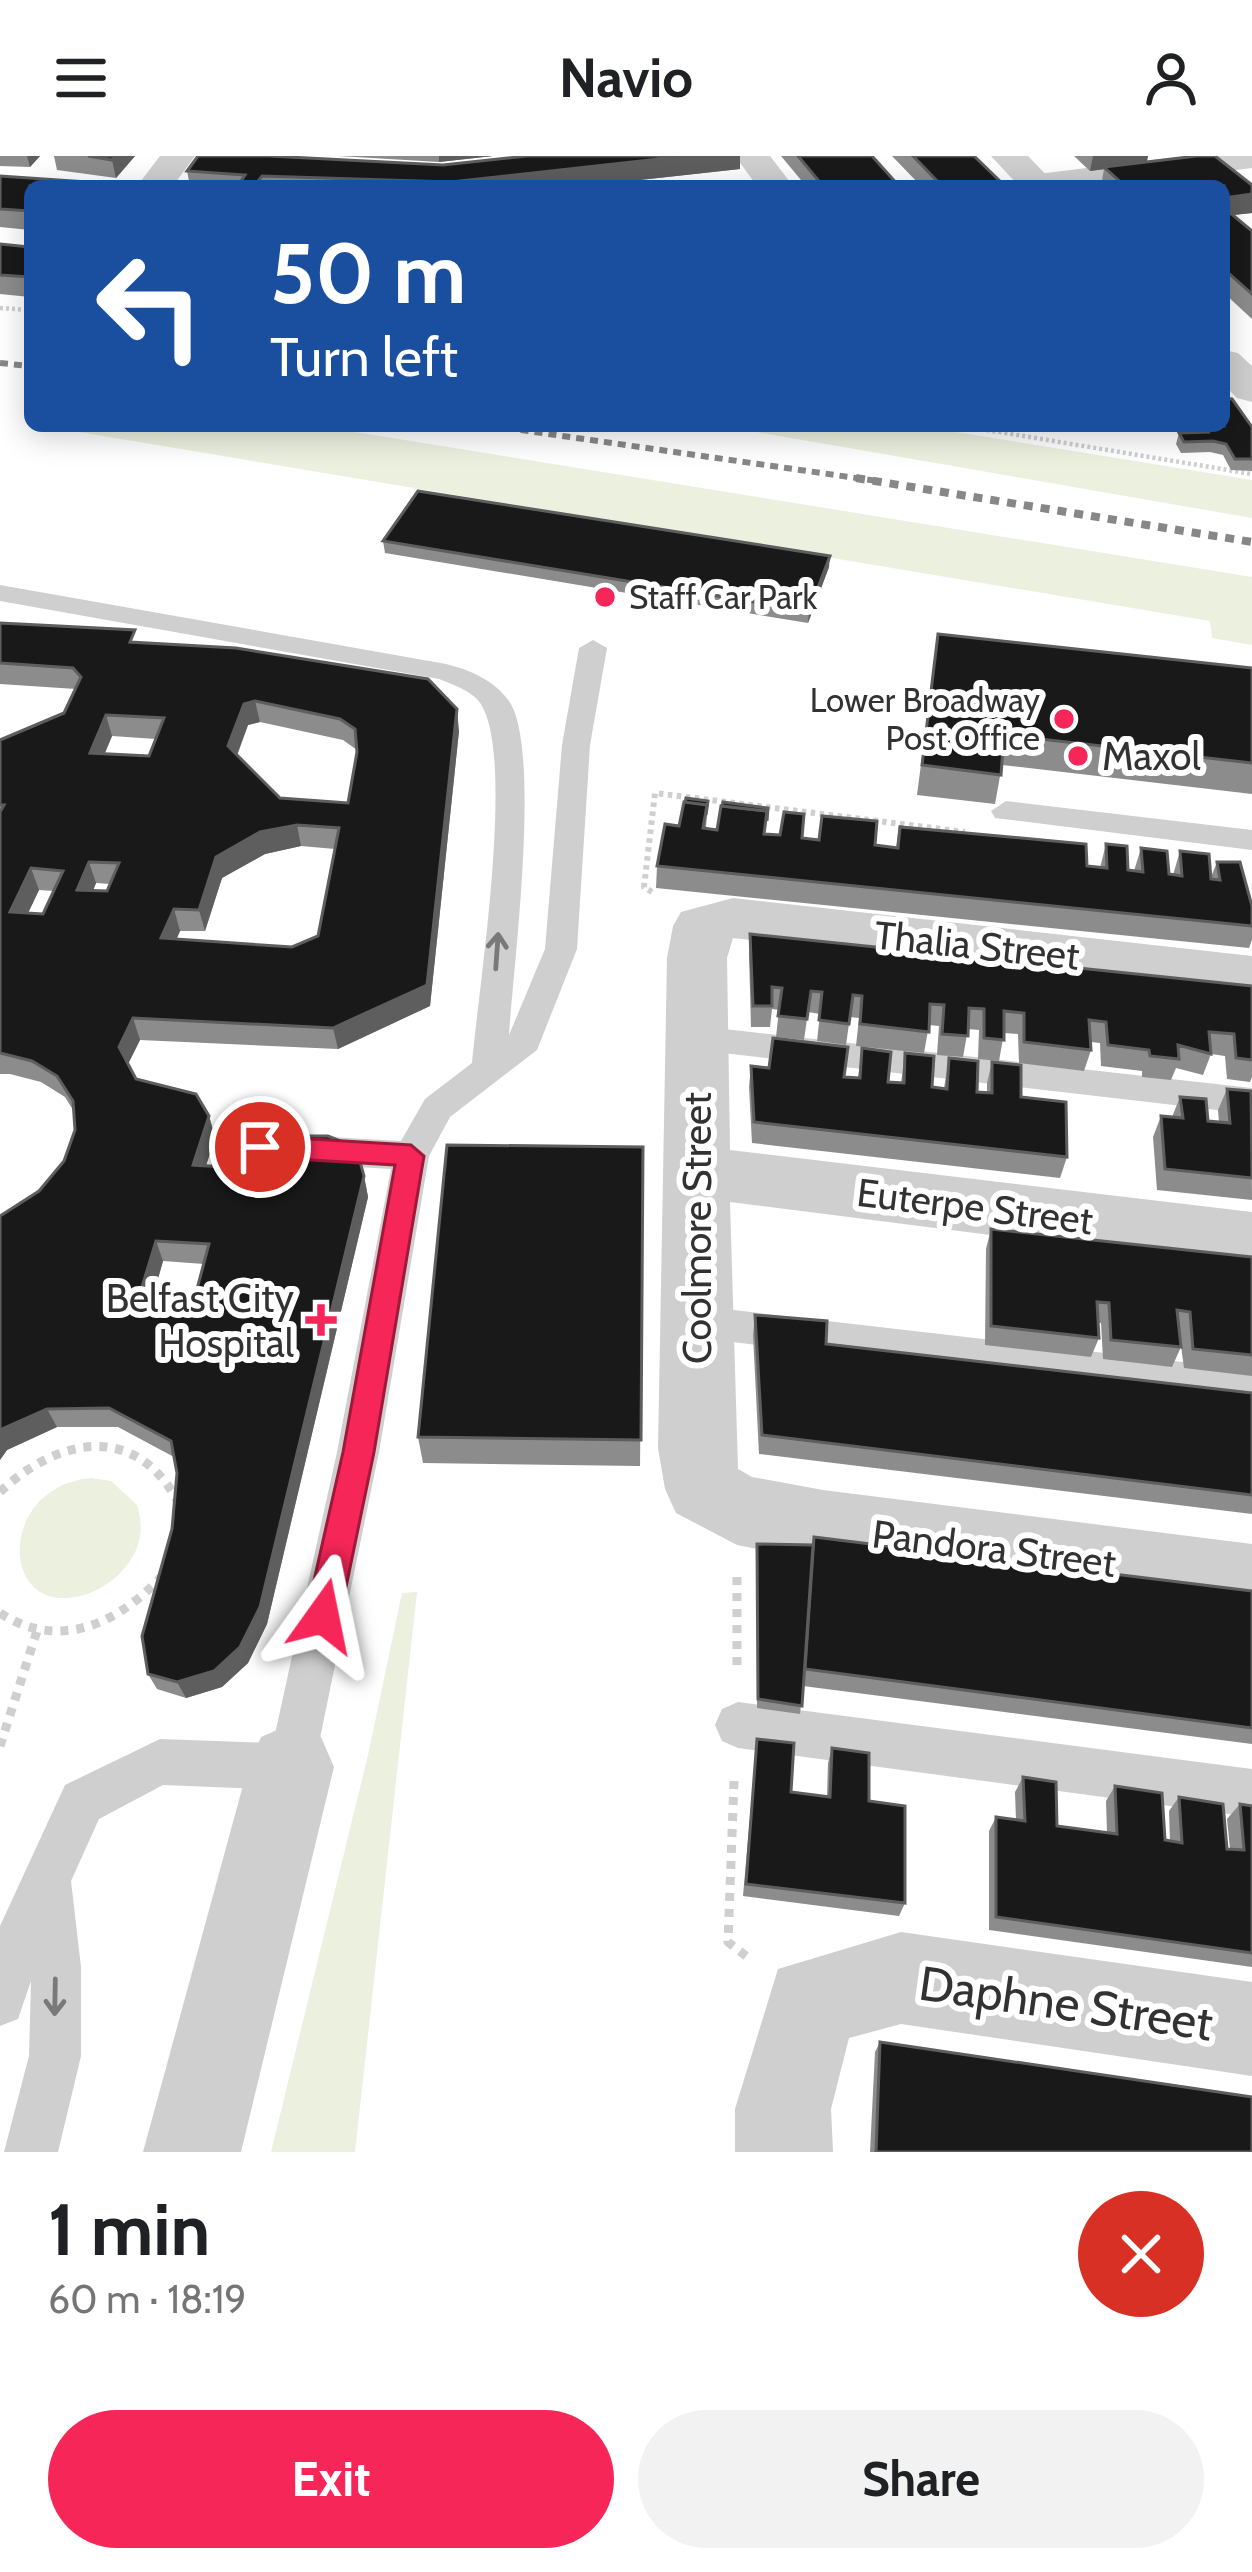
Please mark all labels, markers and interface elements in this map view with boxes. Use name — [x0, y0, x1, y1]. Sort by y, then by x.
icon: menu — [48, 45, 114, 111]
text: Navio — [559, 45, 693, 111]
icon: person — [1138, 45, 1204, 111]
text: 50 m — [270, 222, 466, 324]
icon: left — [72, 228, 228, 384]
text: Turn left — [270, 324, 458, 390]
place label: Staff Car Park — [629, 577, 818, 617]
marker: Staff Car Park — [592, 584, 618, 610]
place label: Lower Broadway Post Office — [810, 680, 1040, 758]
marker: Lower Broadway Post Office — [1051, 706, 1077, 732]
place label: Maxol — [1102, 732, 1201, 780]
marker: Maxol — [1065, 743, 1091, 769]
street label: Thalia Street — [872, 910, 1082, 980]
one-way arrow — [486, 932, 509, 971]
street label: Coolmore Street — [673, 1092, 721, 1364]
pin — [209, 1096, 311, 1198]
icon: arrive — [227, 1114, 293, 1180]
street label: Euterpe Street — [854, 1168, 1096, 1244]
place label: Belfast City Hospital — [106, 1274, 294, 1367]
marker: Belfast City Hospital — [305, 1304, 337, 1336]
street label: Pandora Street — [869, 1509, 1119, 1587]
position arrow — [260, 1553, 386, 1679]
street label: Daphne Street — [915, 1954, 1217, 2052]
one-way arrow — [44, 1977, 66, 2016]
text: 1 min — [48, 2186, 210, 2273]
button: close — [1078, 2191, 1204, 2317]
text: 60 m · 18:19 — [48, 2275, 247, 2323]
button: Exit — [48, 2410, 614, 2548]
button: Share — [638, 2410, 1204, 2548]

